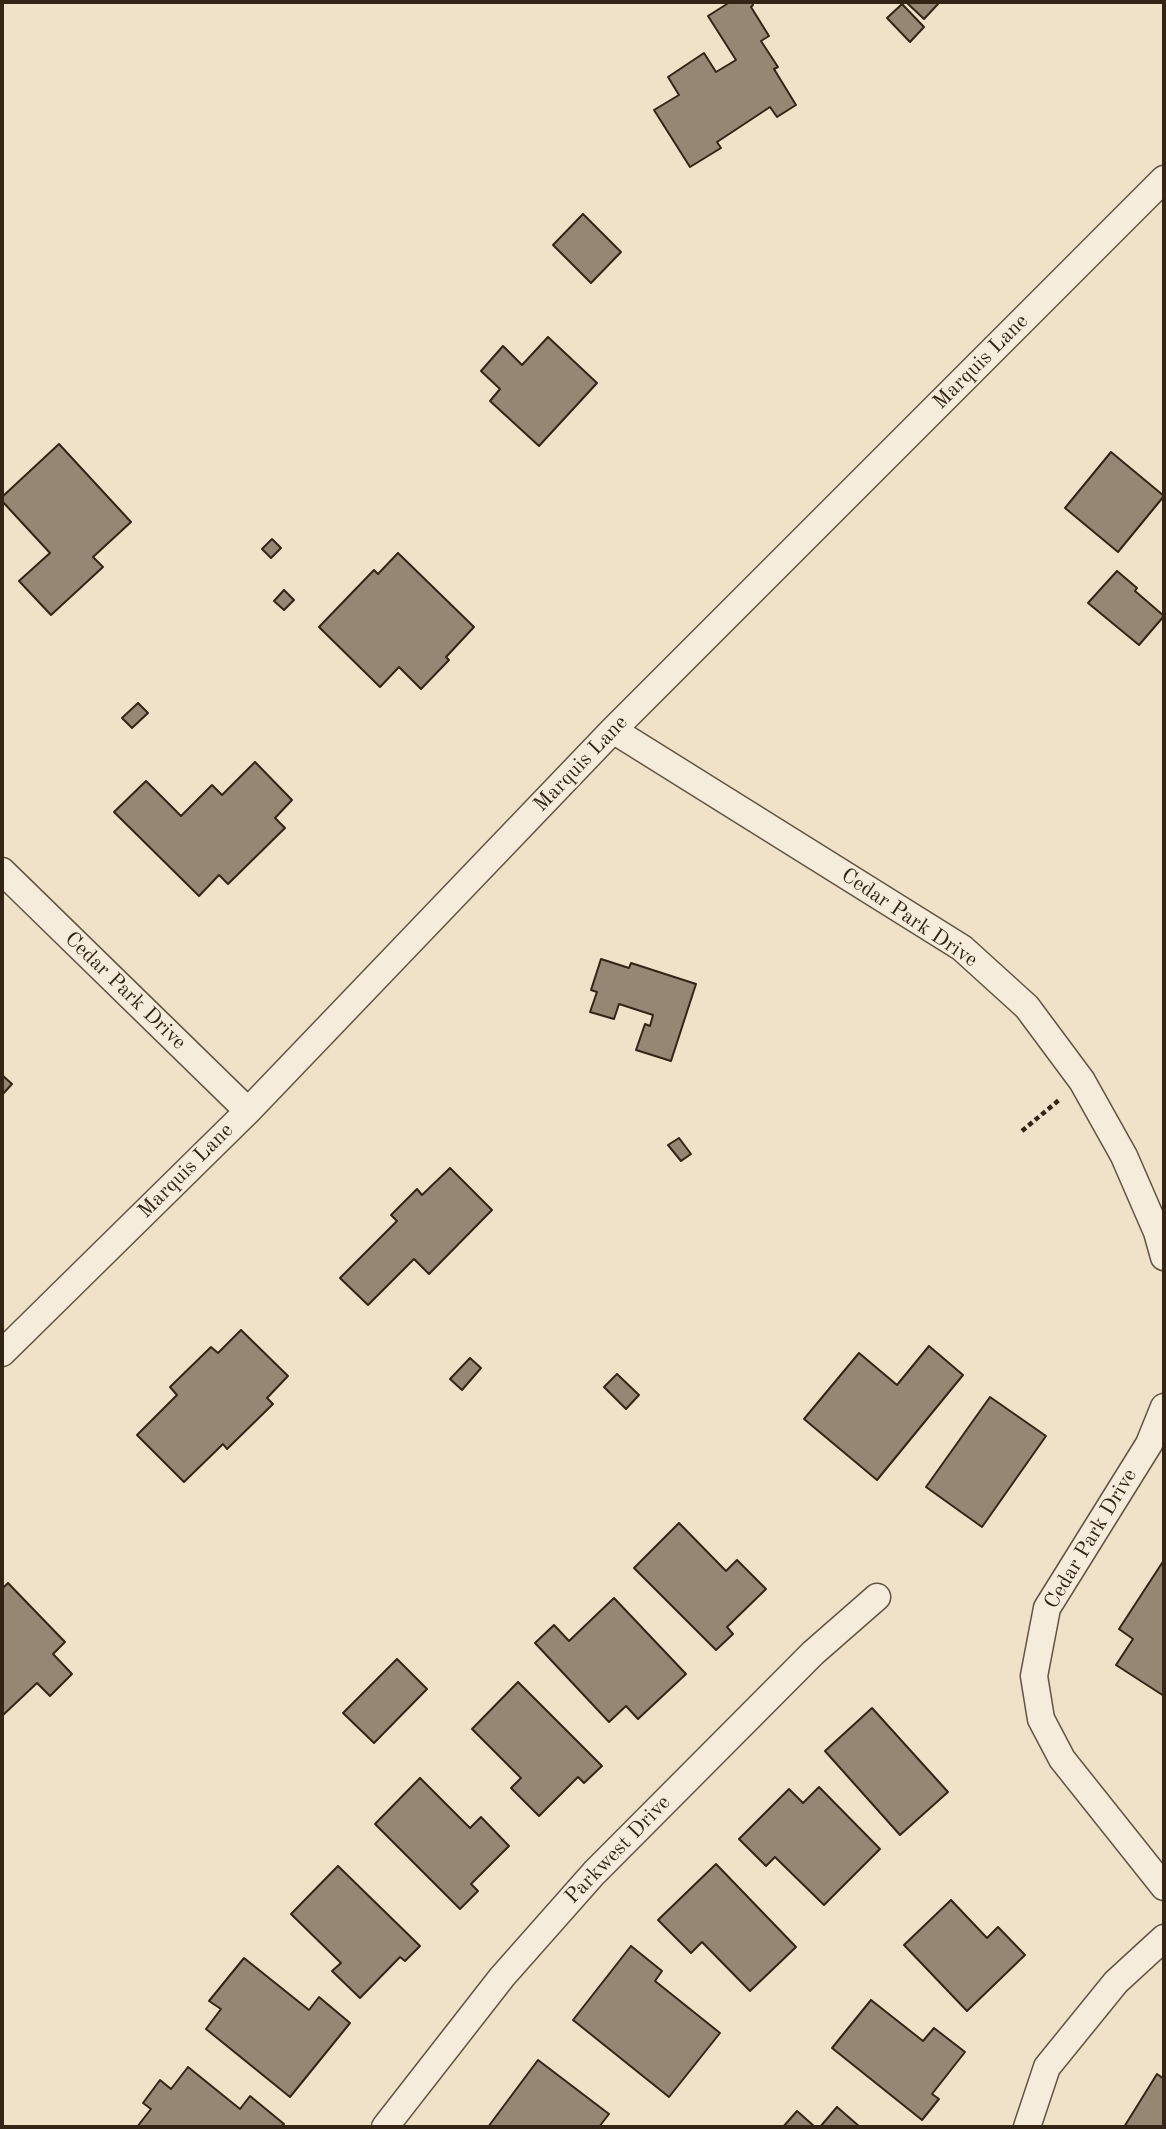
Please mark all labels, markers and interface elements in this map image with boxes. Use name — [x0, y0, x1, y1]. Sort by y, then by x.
street label: Marquis Lane — [928, 309, 1034, 415]
street label: Marquis Lane — [529, 710, 633, 818]
street label: Cedar Park Drive — [836, 863, 982, 973]
street label: Cedar Park Drive — [59, 927, 191, 1055]
street label: Marquis Lane — [133, 1118, 239, 1224]
street label: Cedar Park Drive — [1039, 1464, 1143, 1614]
street label: Parkwest Drive — [560, 1791, 676, 1909]

